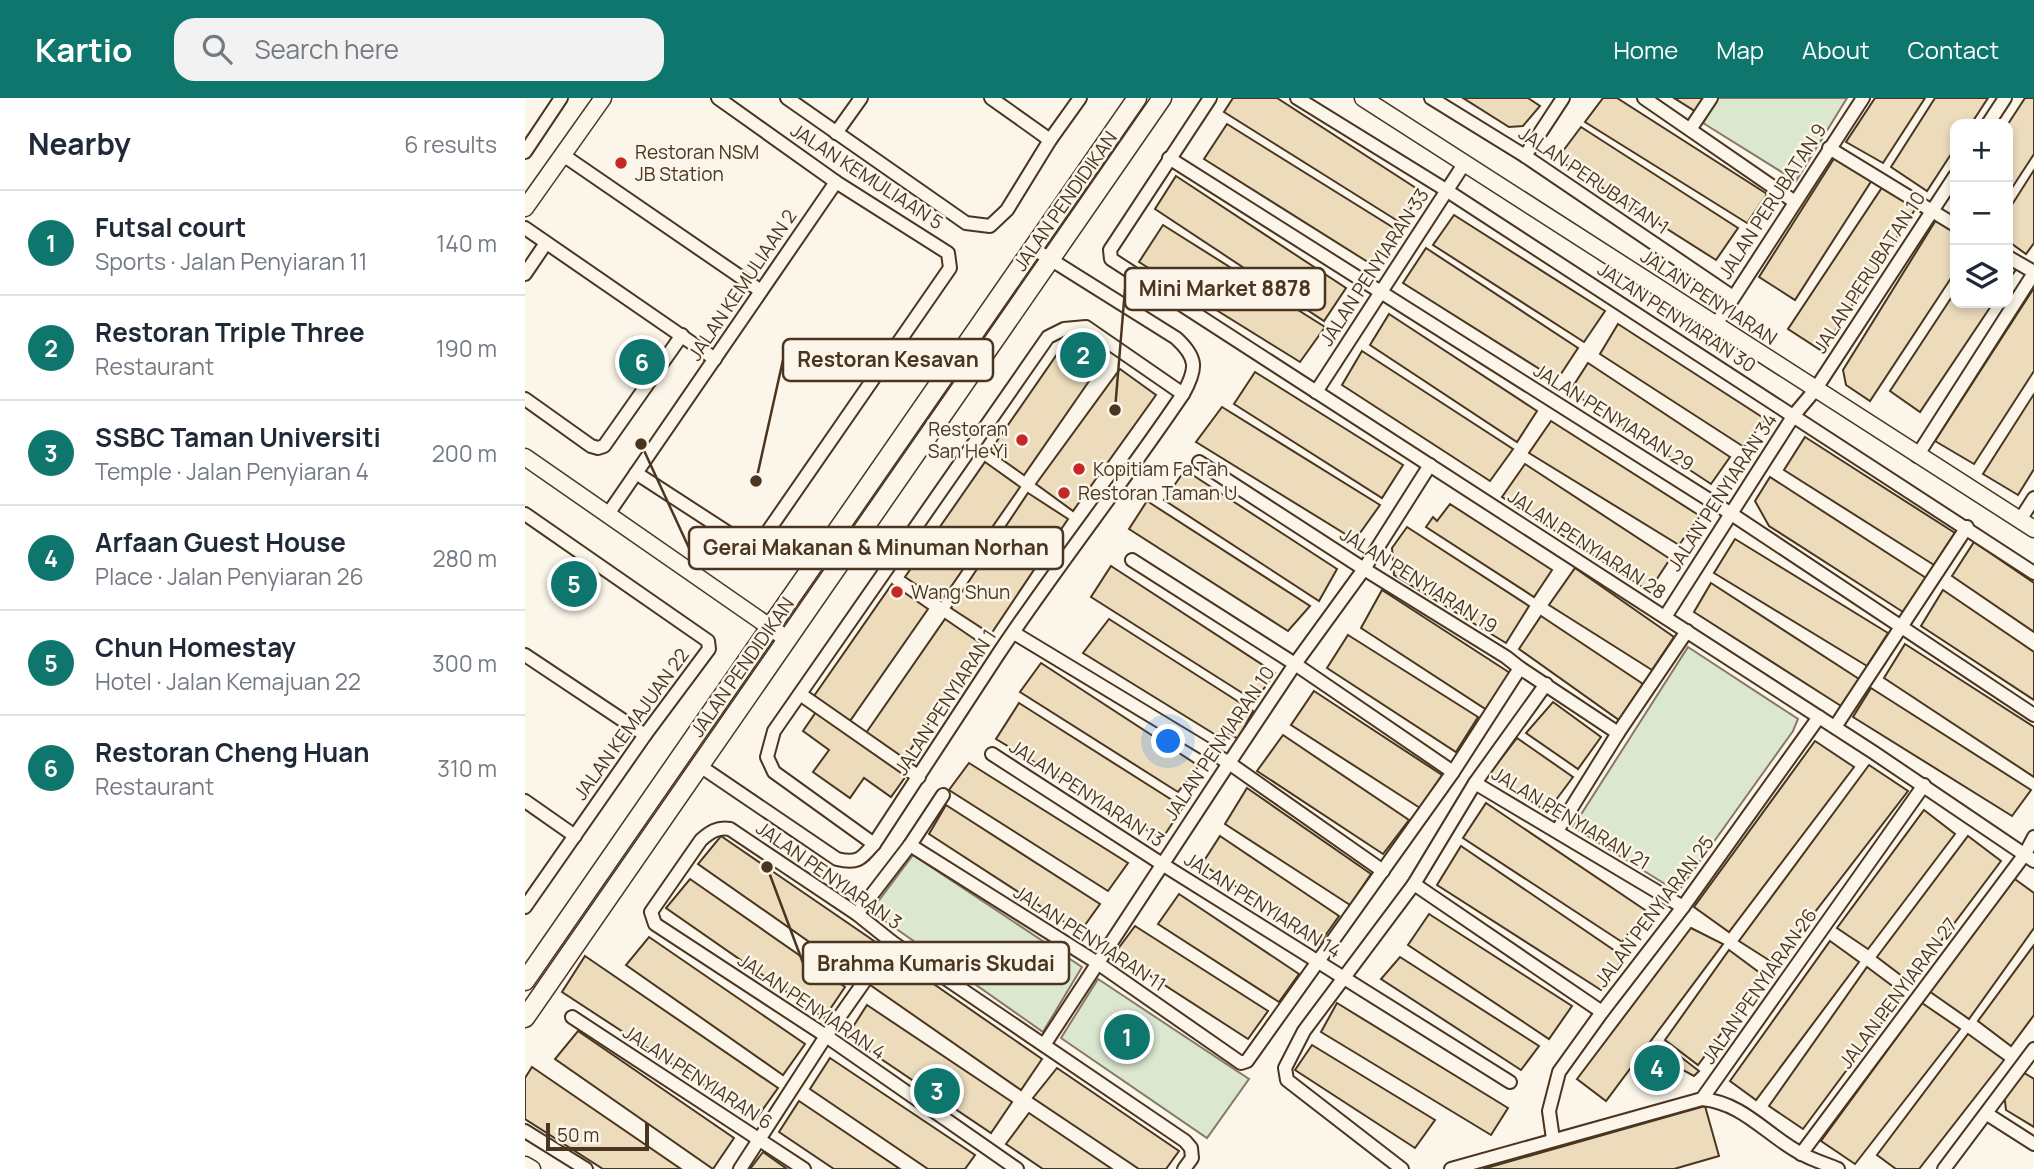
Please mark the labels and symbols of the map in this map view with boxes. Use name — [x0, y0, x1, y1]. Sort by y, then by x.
street label: JALAN KEMULIAAN 5 — [786, 117, 948, 235]
street label: JALAN PERUBATAN 9 — [1712, 118, 1832, 284]
street label: JALAN PERUBATAN 1 — [1514, 120, 1674, 240]
street label: JALAN PENDIDIKAN — [1007, 126, 1123, 276]
place label: Restoran NSM JB Station — [635, 139, 759, 187]
marker: Restoran NSM JB Station — [613, 155, 629, 171]
street label: JALAN PENYIARAN 33 — [1313, 183, 1435, 351]
street label: JALAN PERUBATAN 10 — [1807, 186, 1931, 358]
street label: JALAN KEMULIAAN 2 — [682, 204, 802, 366]
street label: JALAN PENYIARAN — [1636, 243, 1782, 351]
street label: JALAN PENYIARAN 30 — [1593, 256, 1761, 378]
callout: Mini Market 8878 — [1125, 268, 1325, 310]
text: Mini Market 8878 — [1139, 274, 1311, 302]
pin: 2 — [1060, 329, 1106, 381]
pin: 6 — [619, 336, 665, 388]
callout: Restoran Kesavan — [783, 339, 993, 381]
text: Restoran Kesavan — [797, 345, 979, 373]
street label: JALAN PENYIARAN 29 — [1529, 357, 1699, 477]
street label: JALAN PENYIARAN 34 — [1661, 408, 1783, 576]
place label: Restoran San He Yi — [928, 416, 1008, 464]
marker: Restoran San He Yi — [1014, 432, 1030, 448]
place label: Kopitiam Fa Tah — [1093, 456, 1228, 482]
marker: Kopitiam Fa Tah — [1071, 461, 1087, 477]
place label: Restoran Taman U — [1078, 480, 1237, 506]
street label: JALAN PENYIARAN 28 — [1503, 483, 1671, 605]
marker: Restoran Taman U — [1056, 485, 1072, 501]
street label: JALAN PENYIARAN 19 — [1335, 521, 1503, 639]
callout: Gerai Makanan & Minuman Norhan — [689, 527, 1063, 569]
text: Gerai Makanan & Minuman Norhan — [703, 533, 1049, 561]
pin: 5 — [551, 558, 597, 610]
place label: Wang Shun — [911, 579, 1010, 605]
marker: Wang Shun — [889, 584, 905, 600]
street label: JALAN PENDIDIKAN — [684, 592, 800, 742]
street label: JALAN PENYIARAN 1 — [888, 624, 1002, 780]
street label: JALAN KEMAJUAN 22 — [567, 643, 695, 805]
street label: JALAN PENYIARAN 10 — [1158, 661, 1280, 825]
your location — [1151, 724, 1185, 758]
street label: JALAN PENYIARAN 13 — [1005, 733, 1169, 853]
street label: JALAN PENYIARAN 21 — [1487, 760, 1655, 876]
street label: JALAN PENYIARAN 3 — [751, 815, 907, 935]
street label: JALAN PENYIARAN 25 — [1588, 830, 1720, 992]
street label: JALAN PENYIARAN 14 — [1180, 846, 1346, 964]
street label: JALAN PENYIARAN 11 — [1009, 879, 1171, 997]
street label: JALAN PENYIARAN 26 — [1695, 903, 1823, 1069]
street label: JALAN PENYIARAN 27 — [1833, 912, 1963, 1074]
callout: Brahma Kumaris Skudai — [803, 942, 1069, 984]
street label: JALAN PENYIARAN 4 — [733, 947, 891, 1065]
text: Brahma Kumaris Skudai — [817, 949, 1055, 977]
pin: 1 — [1104, 1011, 1150, 1063]
street label: JALAN PENYIARAN 6 — [618, 1019, 778, 1135]
pin: 4 — [1634, 1042, 1680, 1094]
pin: 3 — [914, 1065, 960, 1117]
scale bar — [546, 1120, 649, 1152]

